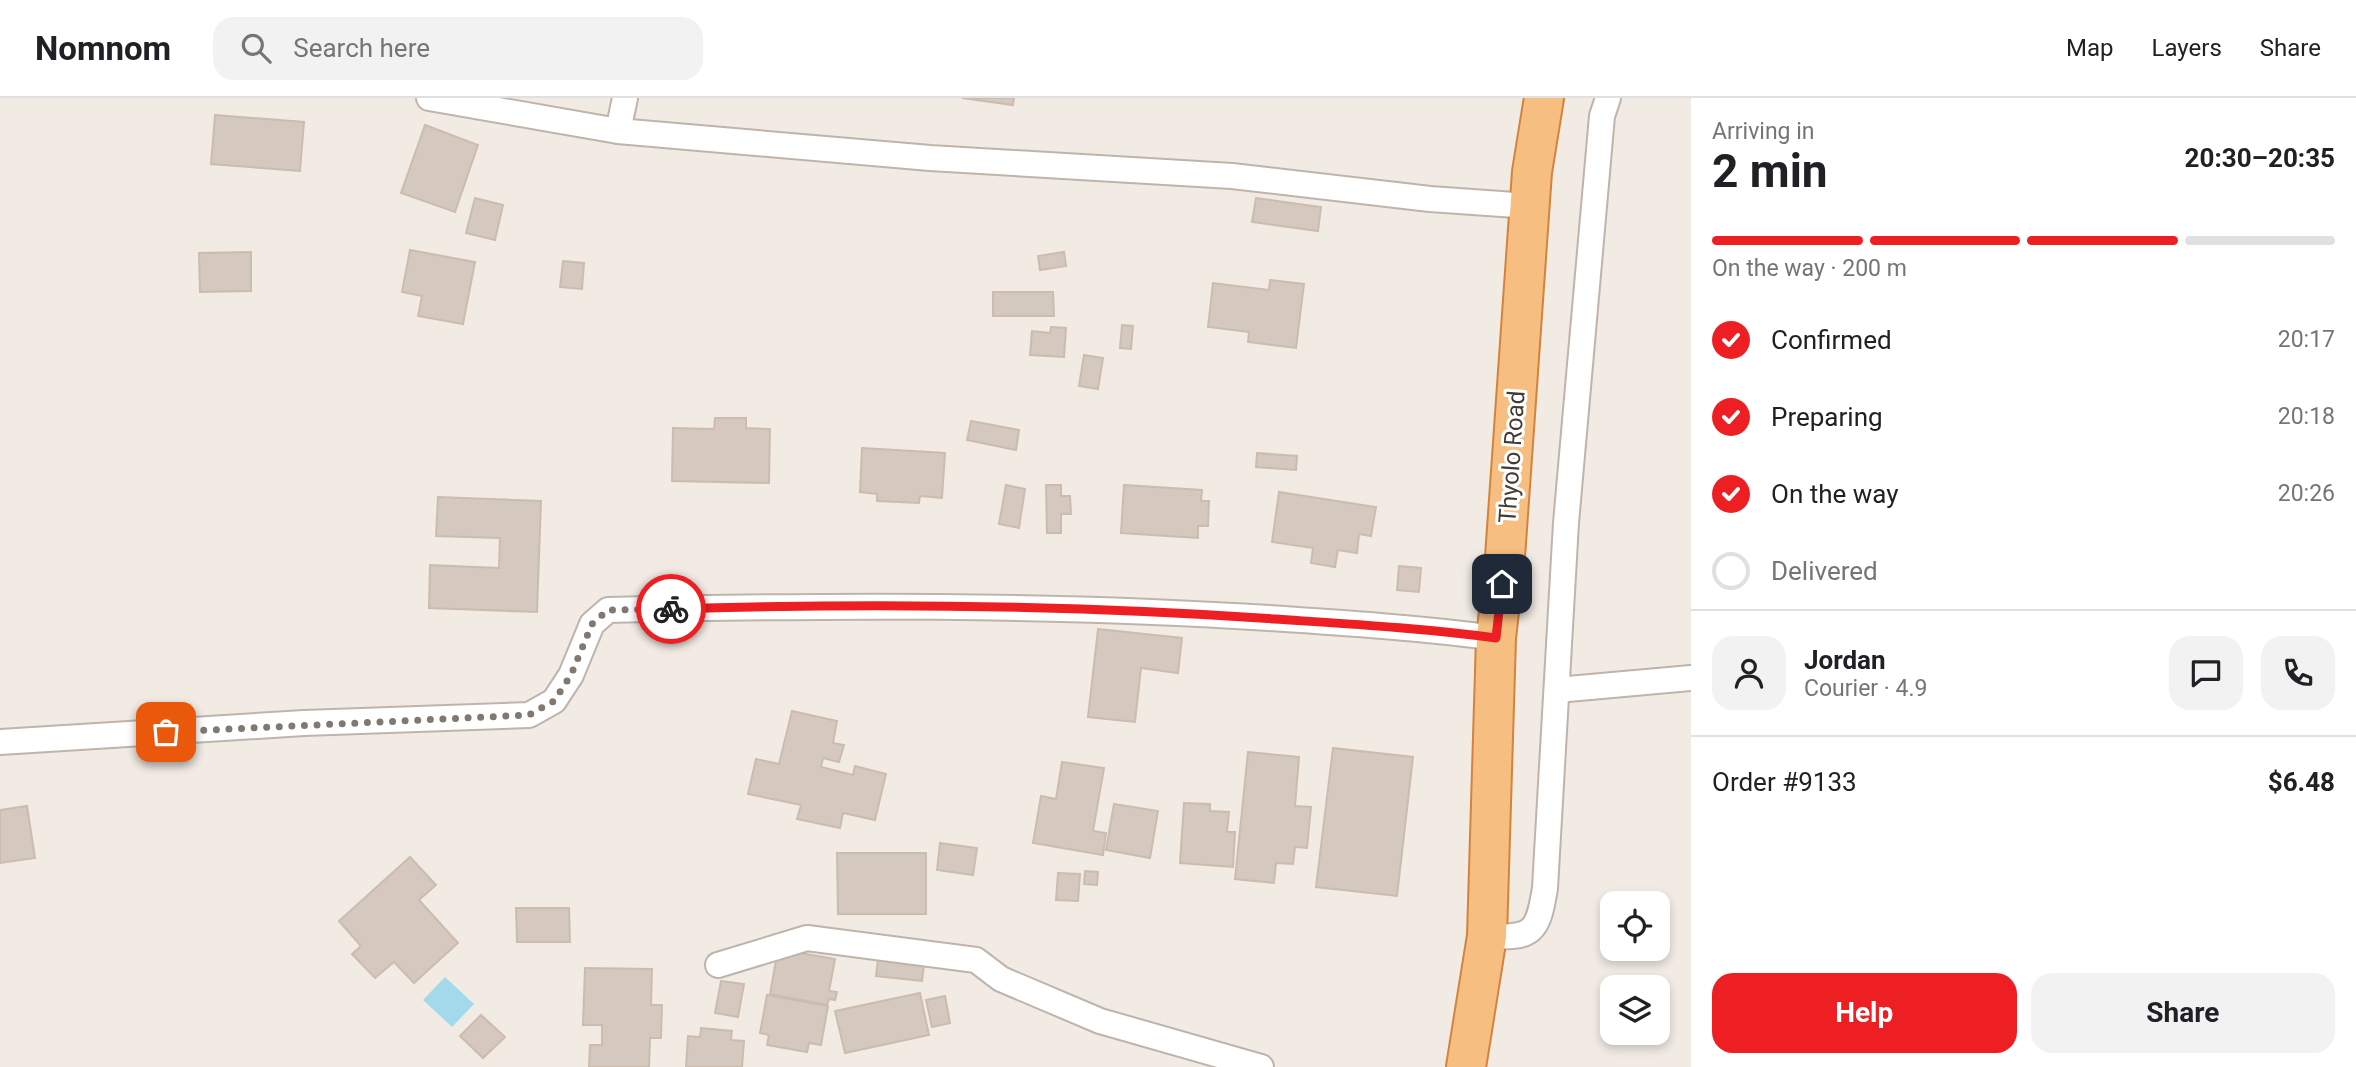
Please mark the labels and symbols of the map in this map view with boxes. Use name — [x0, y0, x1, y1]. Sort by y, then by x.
street label: Thyolo Road — [1493, 390, 1531, 524]
pin — [1472, 554, 1532, 614]
courier — [636, 574, 706, 644]
pin — [136, 702, 196, 762]

